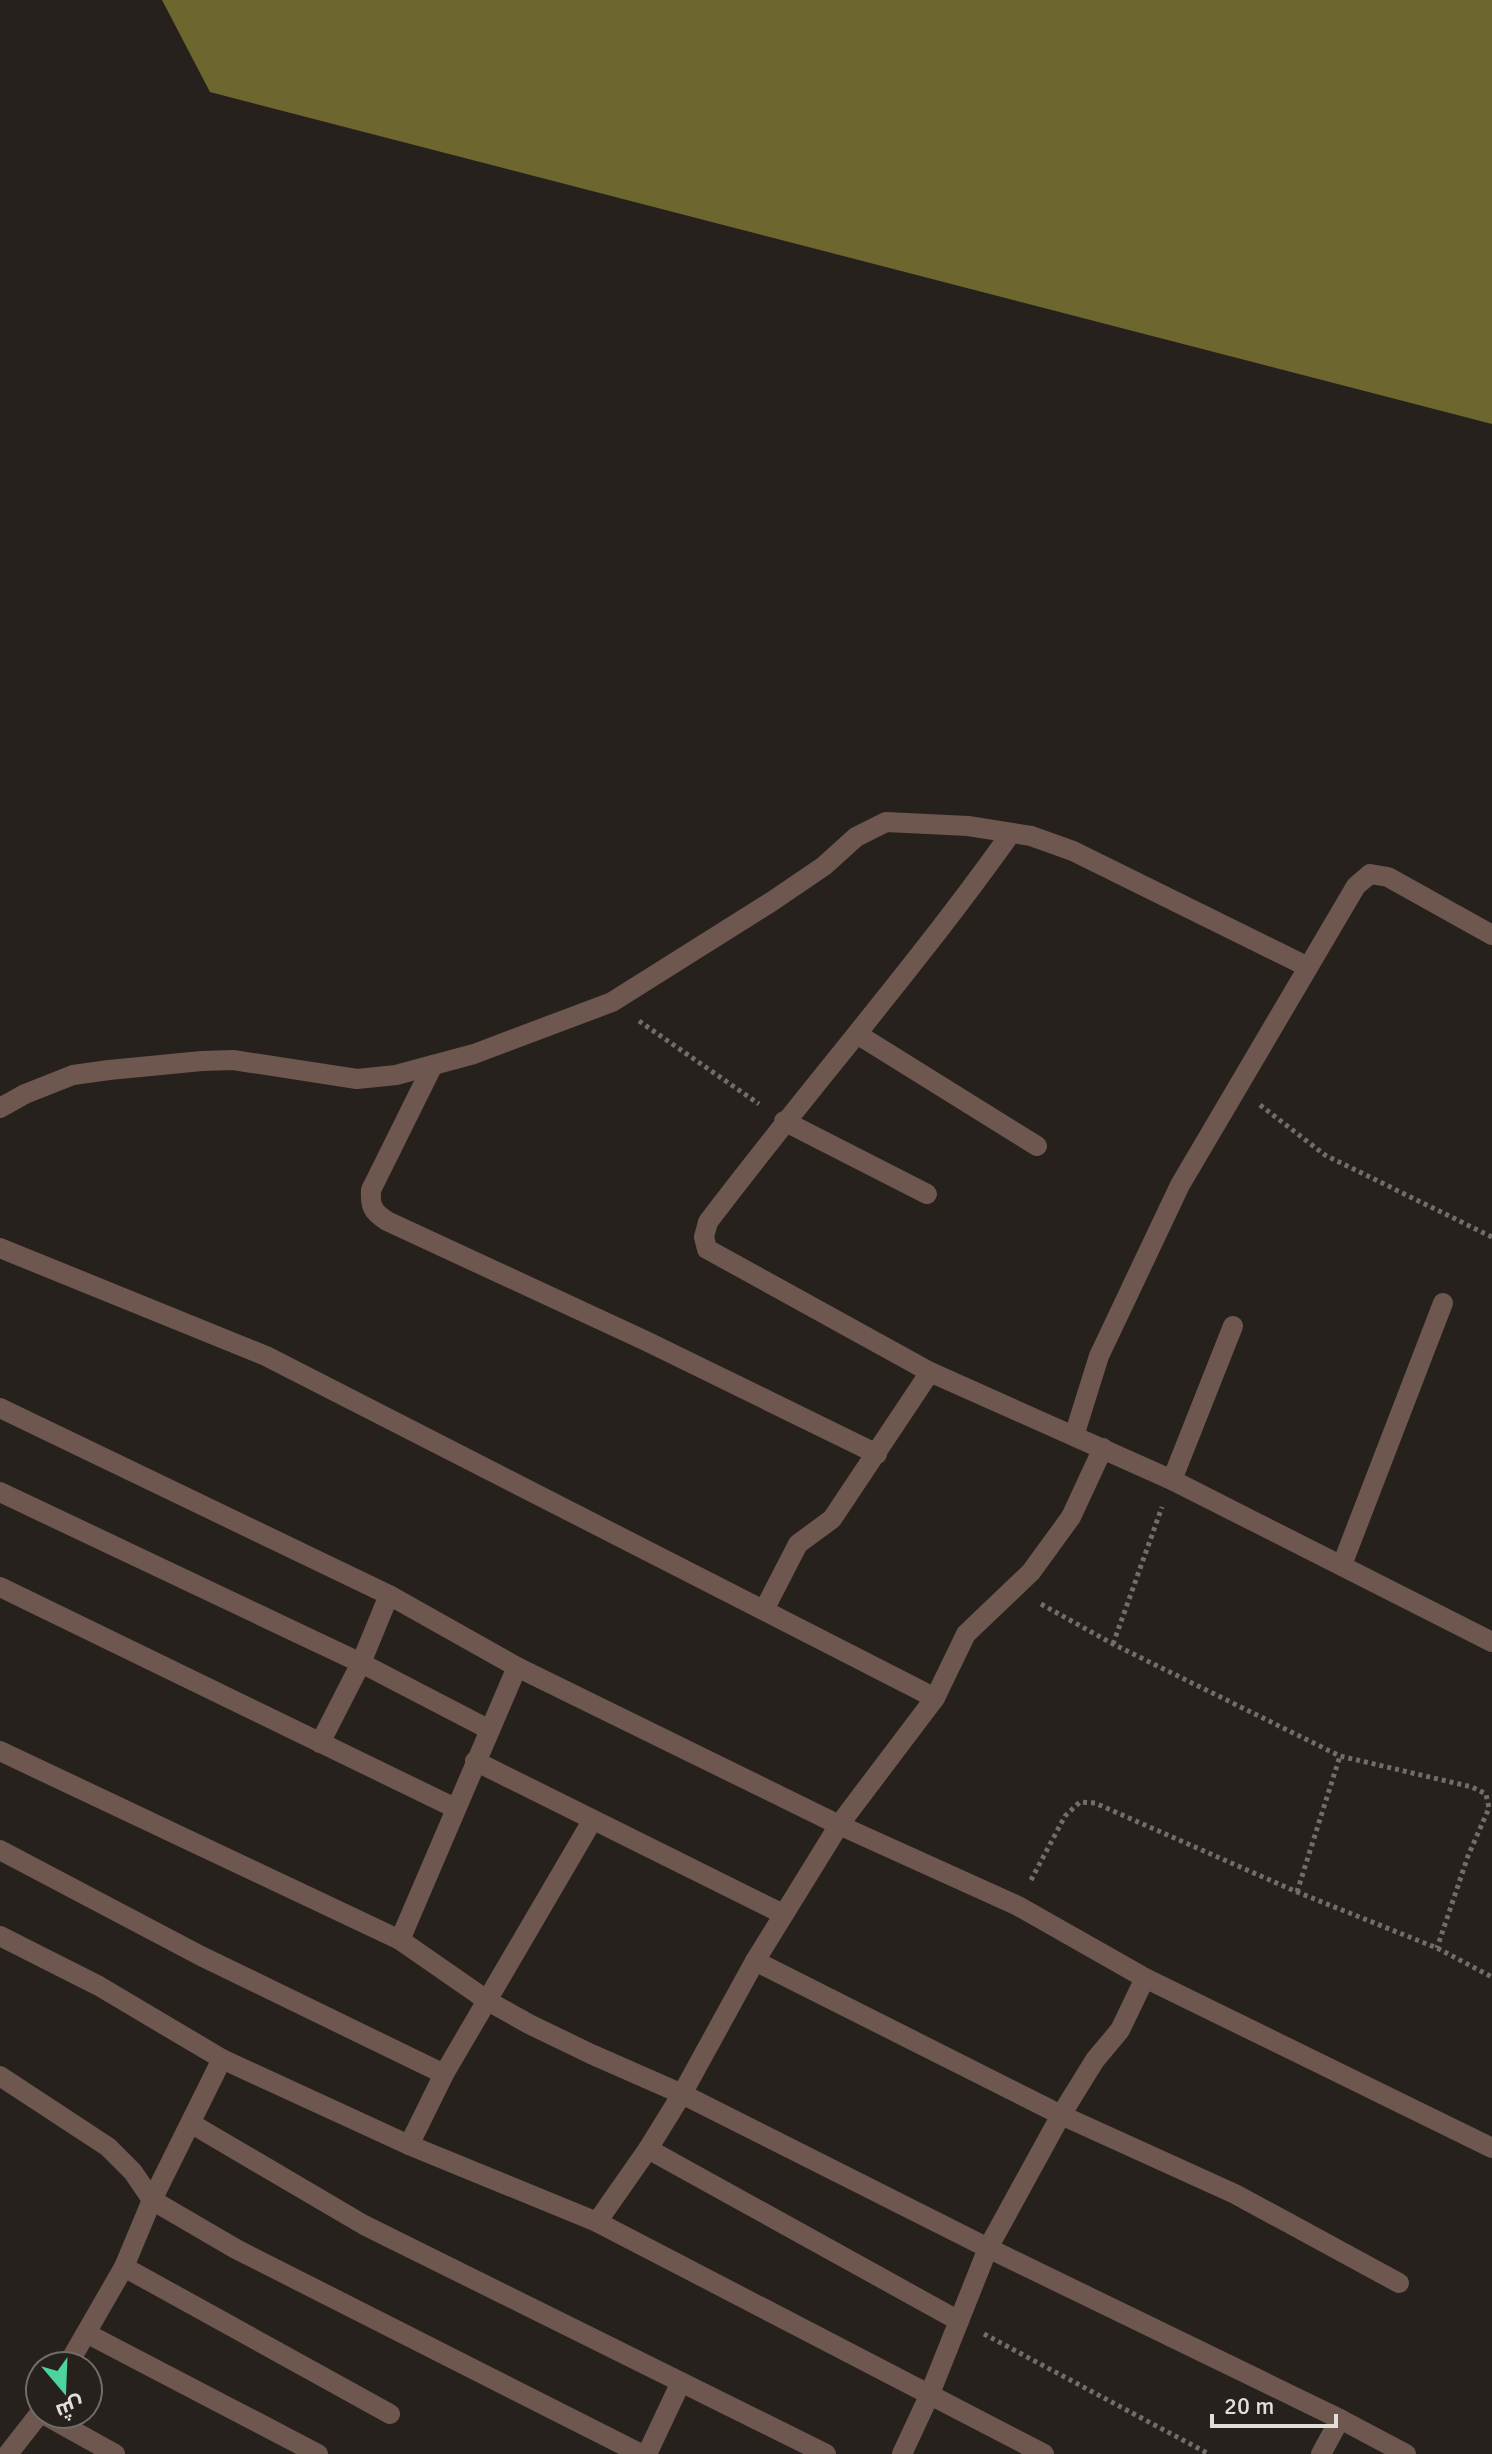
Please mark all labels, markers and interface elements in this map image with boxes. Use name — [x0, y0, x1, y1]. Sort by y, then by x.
north arrow — [24, 2350, 104, 2430]
scale bar — [1212, 2378, 1336, 2428]
text: ش — [53, 2391, 88, 2426]
text: 20 m — [1224, 2391, 1274, 2421]

